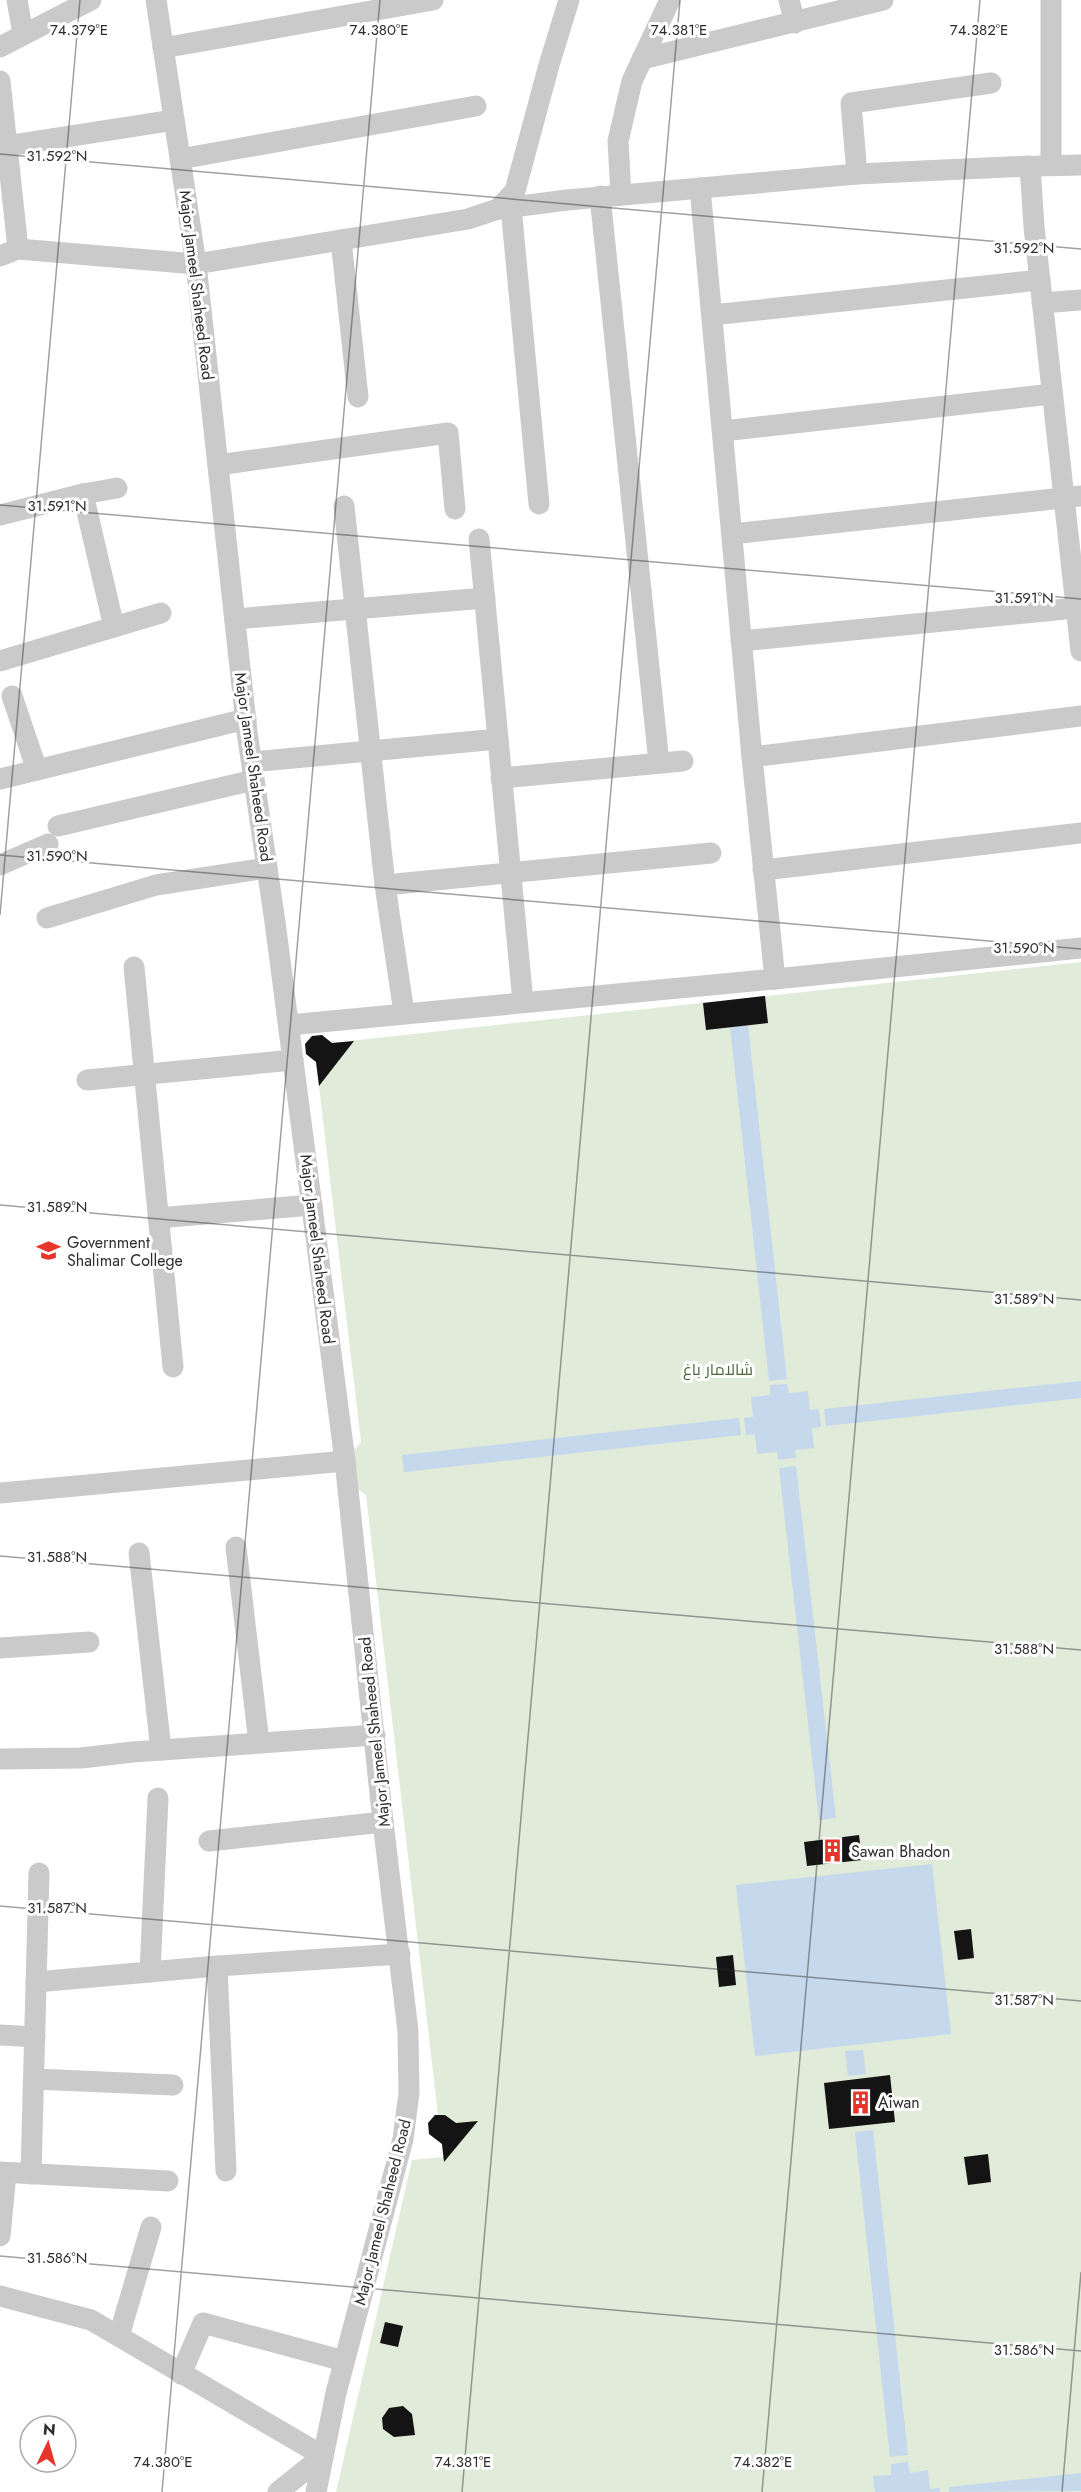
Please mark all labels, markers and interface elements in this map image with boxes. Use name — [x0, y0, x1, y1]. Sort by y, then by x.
text: 74.379°E — [50, 19, 108, 41]
text: 74.380°E — [350, 19, 408, 41]
text: 74.381°E — [651, 19, 707, 41]
text: 74.382°E — [950, 19, 1008, 41]
text: 31.592°N — [27, 145, 87, 167]
street label: Major Jameel Shaheed Road — [173, 189, 220, 381]
text: 31.592°N — [994, 237, 1054, 259]
text: 31.591°N — [27, 495, 87, 517]
text: 31.591°N — [994, 587, 1054, 609]
street label: Major Jameel Shaheed Road — [229, 671, 278, 863]
text: 31.590°N — [26, 845, 88, 867]
text: 31.590°N — [993, 937, 1055, 959]
street label: Major Jameel Shaheed Road — [294, 1153, 341, 1345]
text: 31.589°N — [27, 1196, 87, 1218]
place label: Government Shalimar College — [67, 1231, 183, 1272]
school or university icon: Government Shalimar College — [36, 1238, 62, 1264]
text: 31.589°N — [994, 1288, 1054, 1310]
park label: شالامار باغ — [683, 1358, 753, 1381]
text: 31.588°N — [27, 1546, 87, 1568]
street label: Major Jameel Shaheed Road — [353, 1636, 396, 1828]
text: 31.588°N — [994, 1638, 1054, 1660]
building icon: Sawan Bhadon — [820, 1838, 846, 1864]
place label: Sawan Bhadon — [851, 1840, 950, 1863]
text: 31.587°N — [27, 1897, 87, 1919]
text: 31.587°N — [994, 1989, 1054, 2011]
building icon: Aiwan — [847, 2089, 873, 2115]
place label: Aiwan — [878, 2091, 920, 2114]
street label: Major Jameel Shaheed Road — [348, 2117, 417, 2307]
text: 31.586°N — [27, 2247, 87, 2269]
text: 31.586°N — [994, 2339, 1054, 2361]
north arrow — [18, 2414, 78, 2474]
text: N — [42, 2418, 57, 2442]
text: 74.380°E — [134, 2451, 192, 2473]
text: 74.381°E — [435, 2451, 491, 2473]
text: 74.382°E — [734, 2451, 792, 2473]

